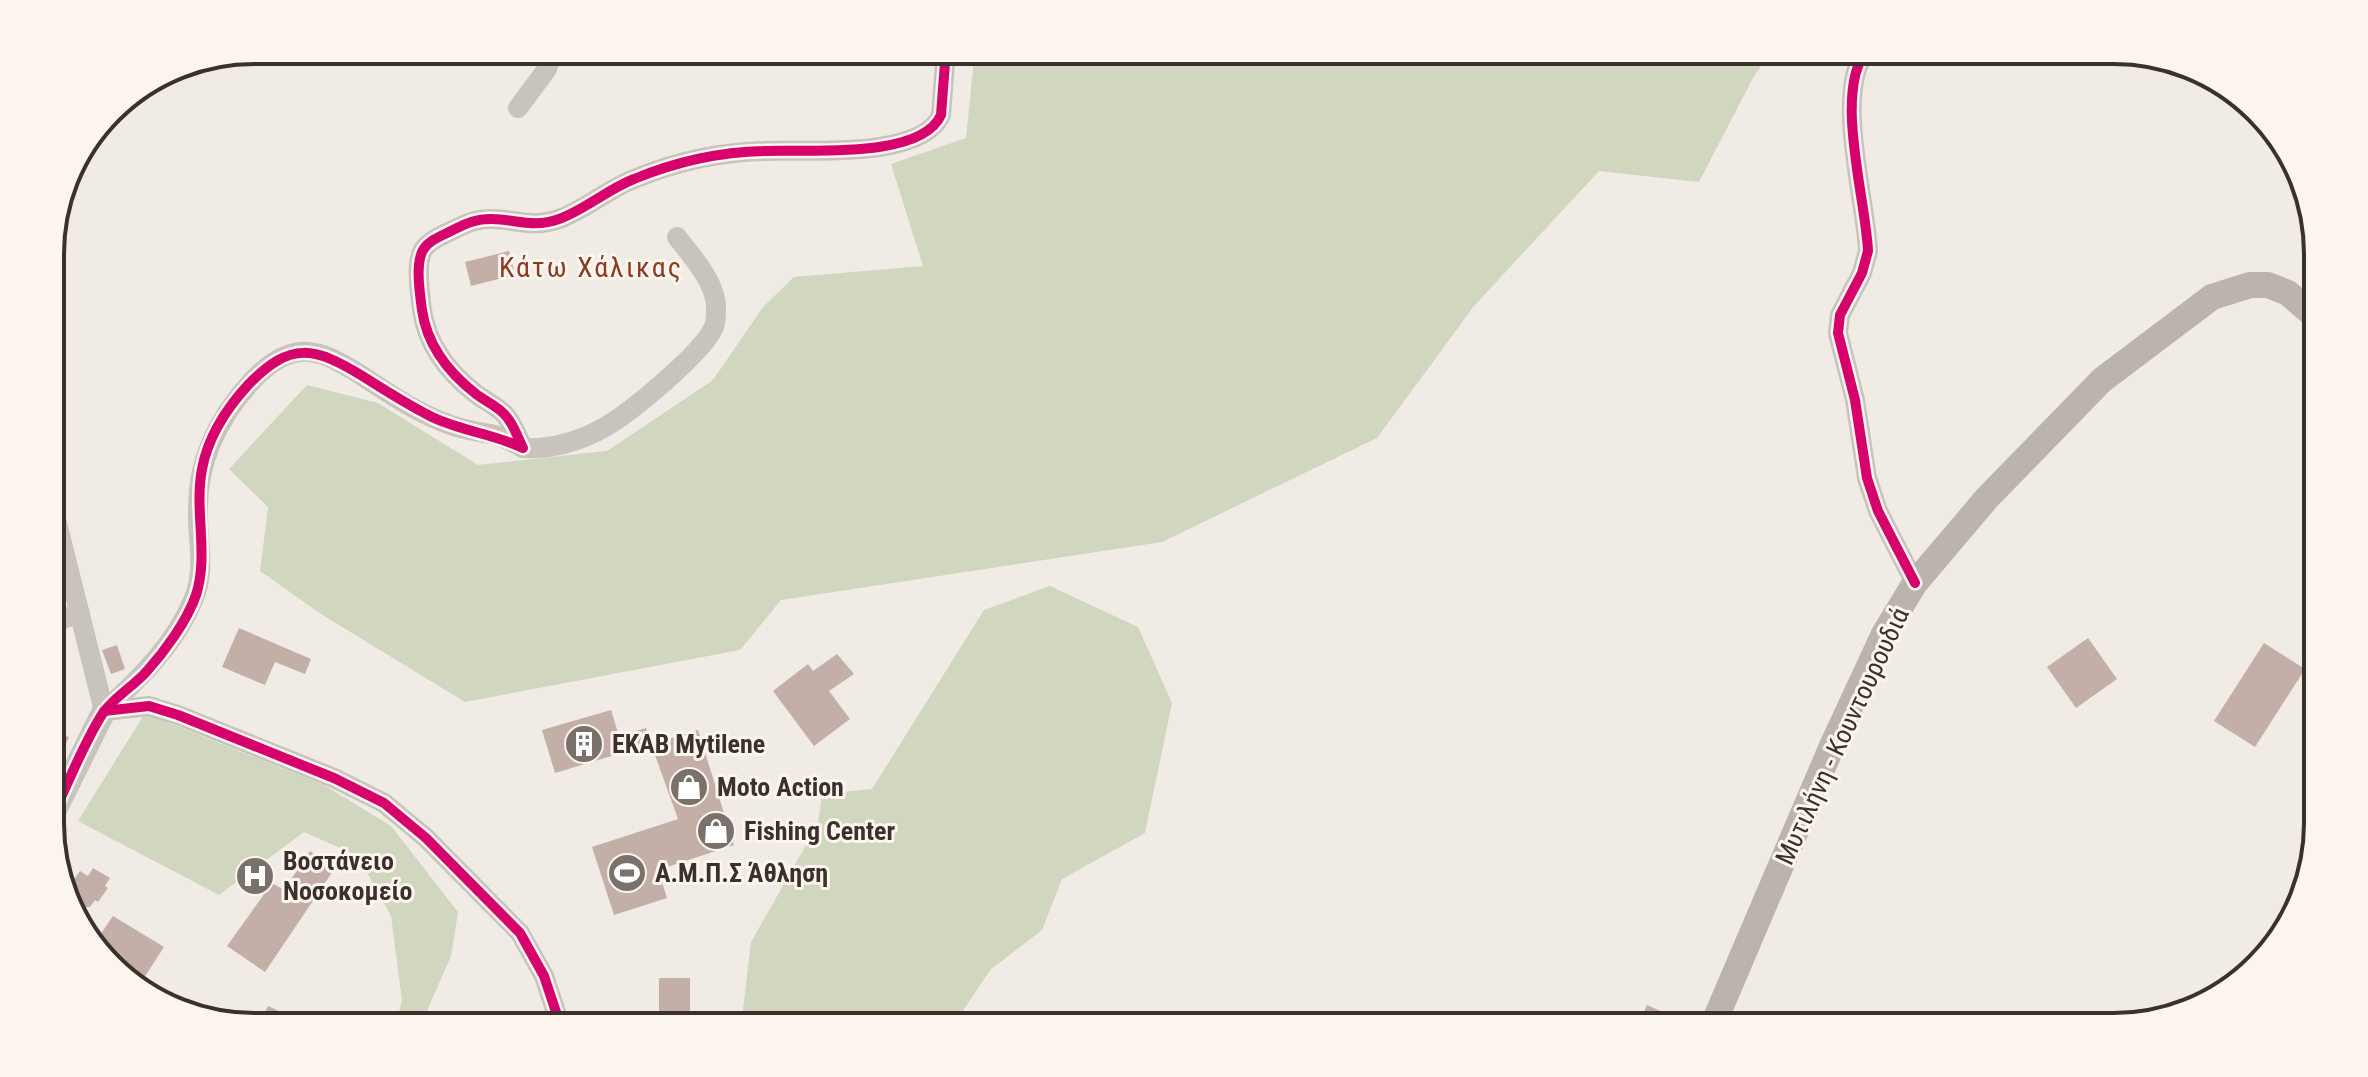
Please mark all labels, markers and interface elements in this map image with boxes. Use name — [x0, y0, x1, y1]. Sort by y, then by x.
district label: Κάτω Χάλικας — [499, 251, 683, 284]
street label: Μυτιλήνη - Κουντουρουδιά — [1769, 603, 1915, 869]
building icon: ΕΚΑΒ Mytilene — [563, 723, 605, 765]
place label: ΕΚΑΒ Mytilene — [612, 729, 765, 759]
shop icon: Moto Action — [668, 766, 710, 808]
place label: Moto Action — [717, 772, 844, 802]
shop icon: Fishing Center — [695, 810, 737, 852]
place label: Fishing Center — [744, 816, 895, 846]
place label: Βοστάνειο Νοσοκομείο — [283, 846, 413, 906]
sports icon: Α.Μ.Π.Σ Άθληση — [606, 852, 648, 894]
hospital icon: Βοστάνειο Νοσοκομείο — [234, 855, 276, 897]
place label: Α.Μ.Π.Σ Άθληση — [655, 858, 828, 888]

